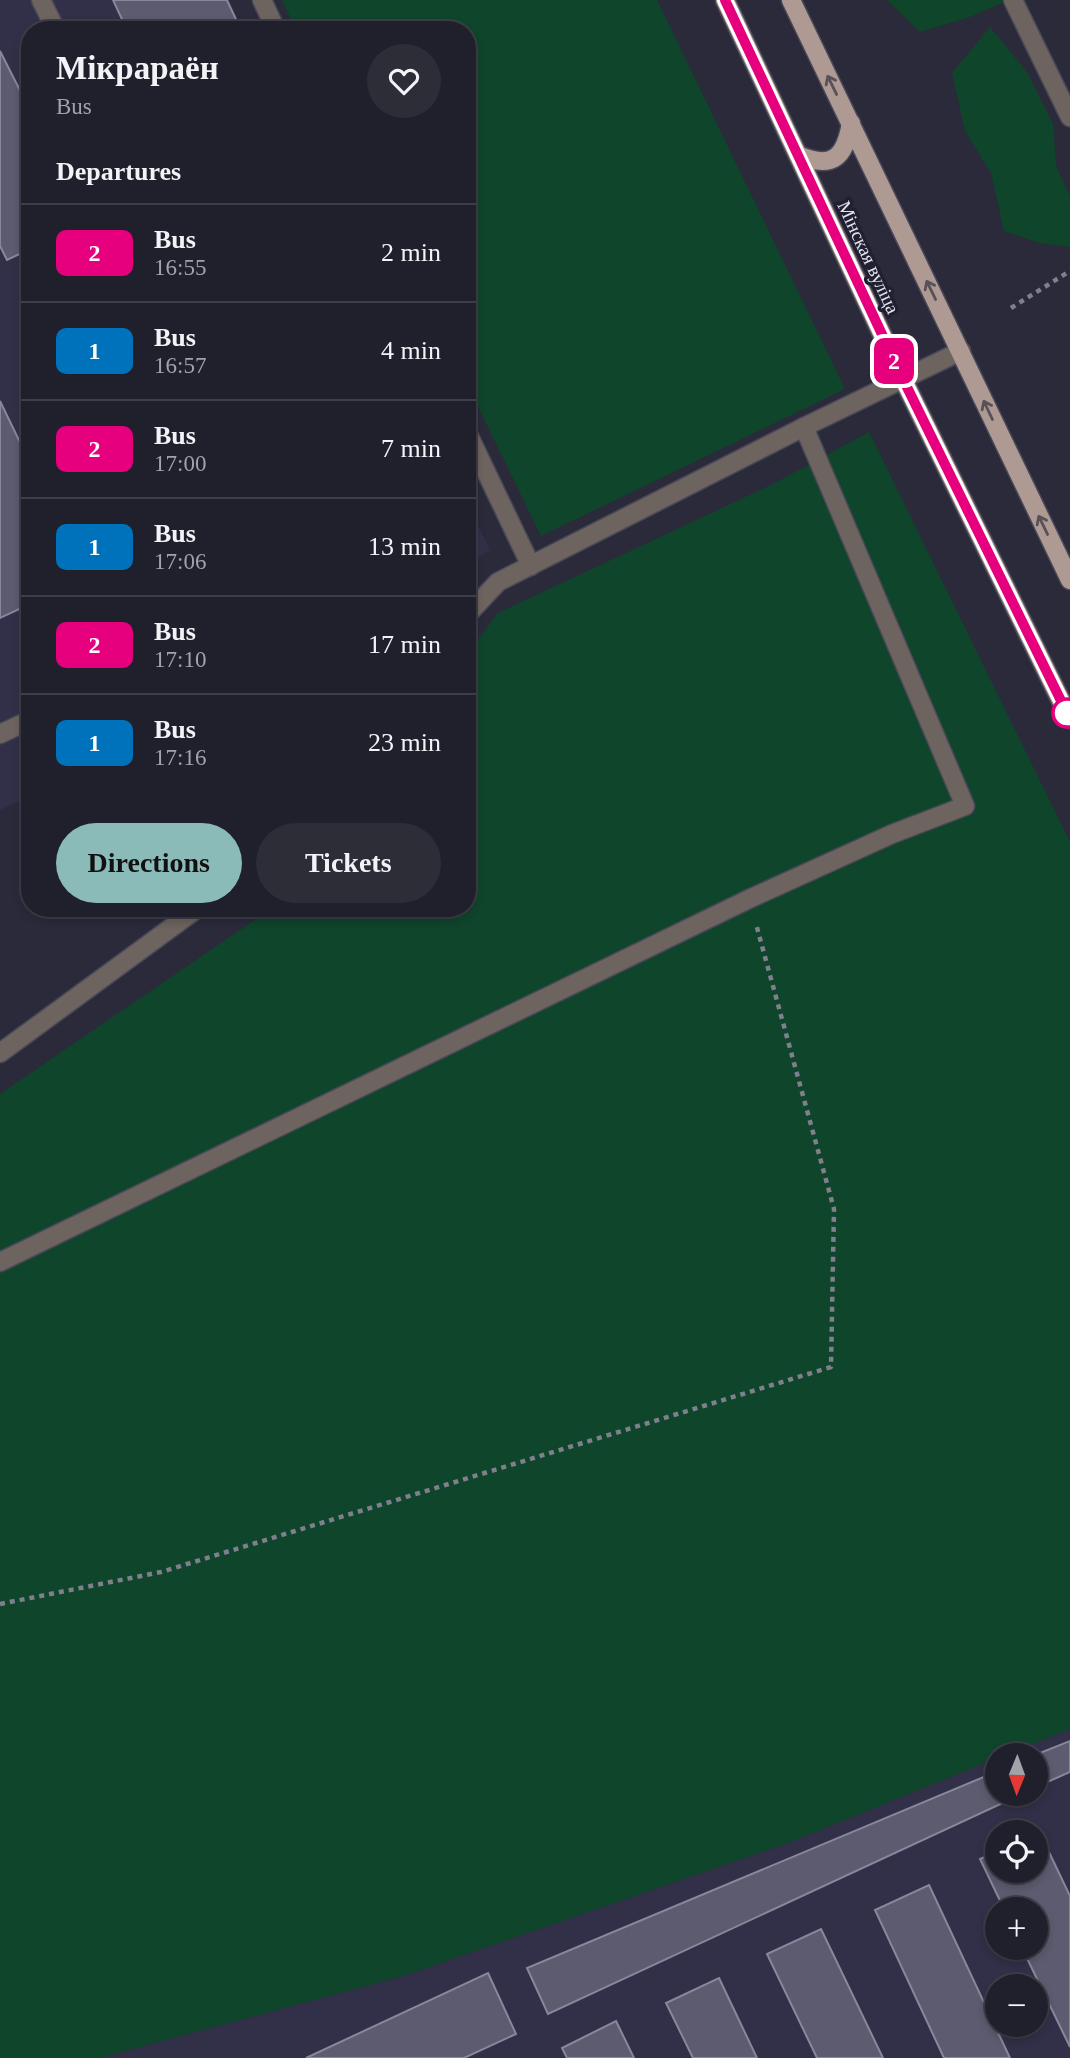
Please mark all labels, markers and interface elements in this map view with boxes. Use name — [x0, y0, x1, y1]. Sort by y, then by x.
button: heart — [367, 44, 441, 118]
text: Мікрараён — [56, 50, 219, 86]
one-way arrow — [825, 75, 839, 96]
text: Bus — [56, 94, 92, 119]
text: Departures — [56, 157, 181, 186]
street label: Мінская вуліца — [833, 197, 904, 317]
text: Bus — [154, 225, 196, 254]
text: 2 min — [381, 238, 441, 267]
text: 2 — [89, 240, 101, 266]
text: 16:55 — [154, 255, 206, 280]
one-way arrow — [924, 280, 937, 301]
text: Bus — [154, 323, 196, 352]
text: 4 min — [381, 336, 441, 365]
text: 1 — [89, 338, 101, 364]
line badge: 2 — [871, 338, 917, 384]
text: 2 — [888, 348, 900, 374]
text: 16:57 — [154, 353, 206, 378]
one-way arrow — [981, 400, 995, 421]
text: Bus — [154, 421, 196, 450]
text: 7 min — [381, 434, 441, 463]
text: 2 — [89, 436, 101, 462]
text: 17:00 — [154, 451, 206, 476]
one-way arrow — [1035, 515, 1049, 536]
text: Bus — [154, 519, 196, 548]
text: 13 min — [368, 532, 441, 561]
text: 1 — [89, 534, 101, 560]
text: 17:06 — [154, 549, 206, 574]
text: Bus — [154, 617, 196, 646]
text: 17 min — [368, 630, 441, 659]
text: 2 — [89, 632, 101, 658]
text: 17:10 — [154, 647, 206, 672]
unlabelled marker — [1052, 698, 1070, 728]
text: Bus — [154, 715, 196, 744]
text: 23 min — [368, 728, 441, 757]
text: 1 — [89, 730, 101, 756]
text: 17:16 — [154, 745, 206, 770]
button: Directions — [56, 823, 242, 903]
button: Tickets — [256, 823, 441, 903]
north arrow — [985, 1743, 1048, 1806]
map controls — [985, 1743, 1048, 2037]
button: locate — [985, 1820, 1048, 1883]
button: + — [985, 1897, 1048, 1960]
button: − — [985, 1974, 1048, 2037]

